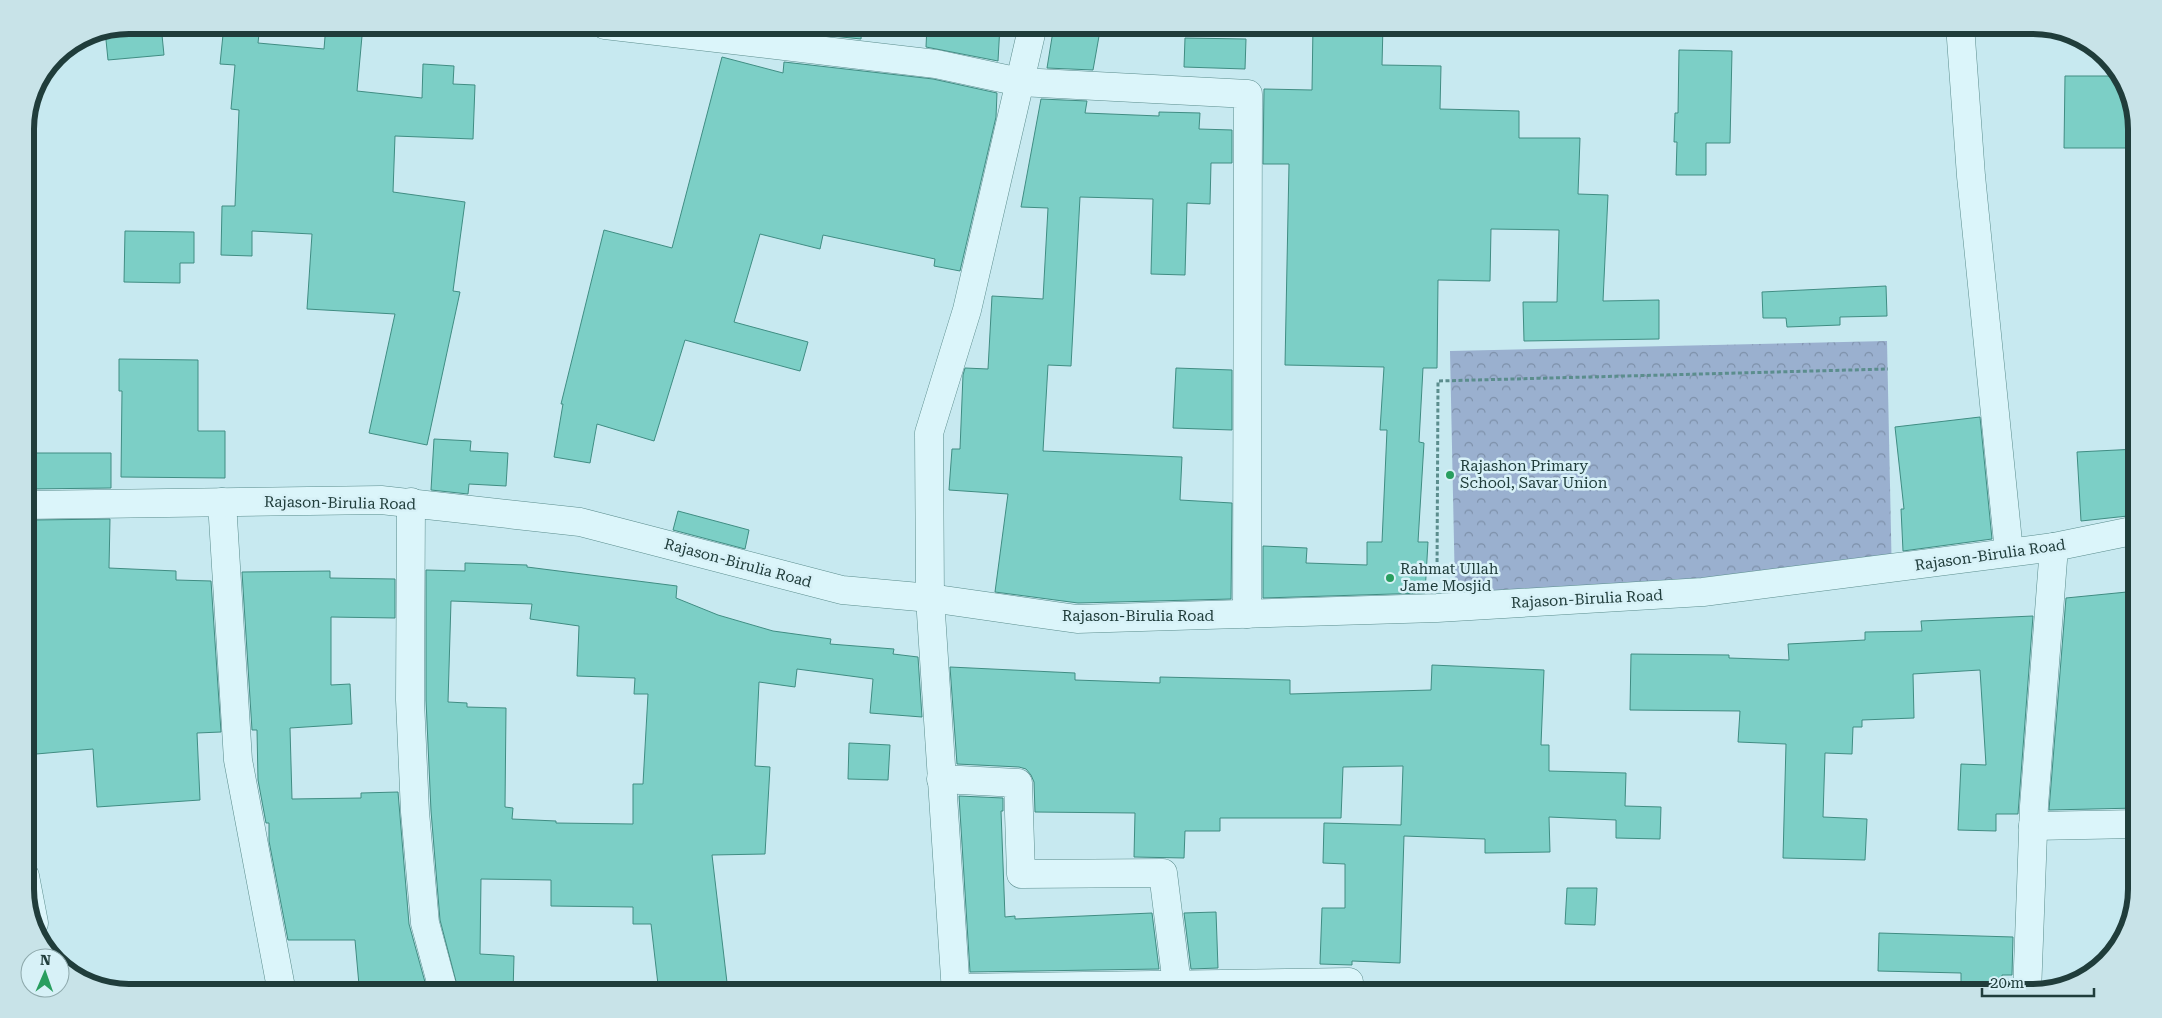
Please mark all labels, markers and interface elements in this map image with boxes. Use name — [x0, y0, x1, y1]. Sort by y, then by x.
place label: Rajashon Primary School, Savar Union — [1460, 457, 1608, 492]
marker: Rajashon Primary School, Savar Union — [1444, 469, 1456, 481]
street label: Rajason-Birulia Road — [264, 493, 417, 513]
street label: Rajason-Birulia Road — [662, 535, 814, 591]
street label: Rajason-Birulia Road — [1913, 535, 2067, 574]
place label: Rahmat Ullah Jame Mosjid — [1400, 560, 1499, 595]
marker: Rahmat Ullah Jame Mosjid — [1384, 572, 1396, 584]
street label: Rajason-Birulia Road — [1511, 586, 1664, 612]
street label: Rajason-Birulia Road — [1062, 607, 1214, 625]
north arrow — [20, 948, 70, 998]
text: N — [40, 952, 51, 968]
scale bar — [1982, 966, 2094, 998]
text: 20 m — [1990, 974, 2025, 992]

